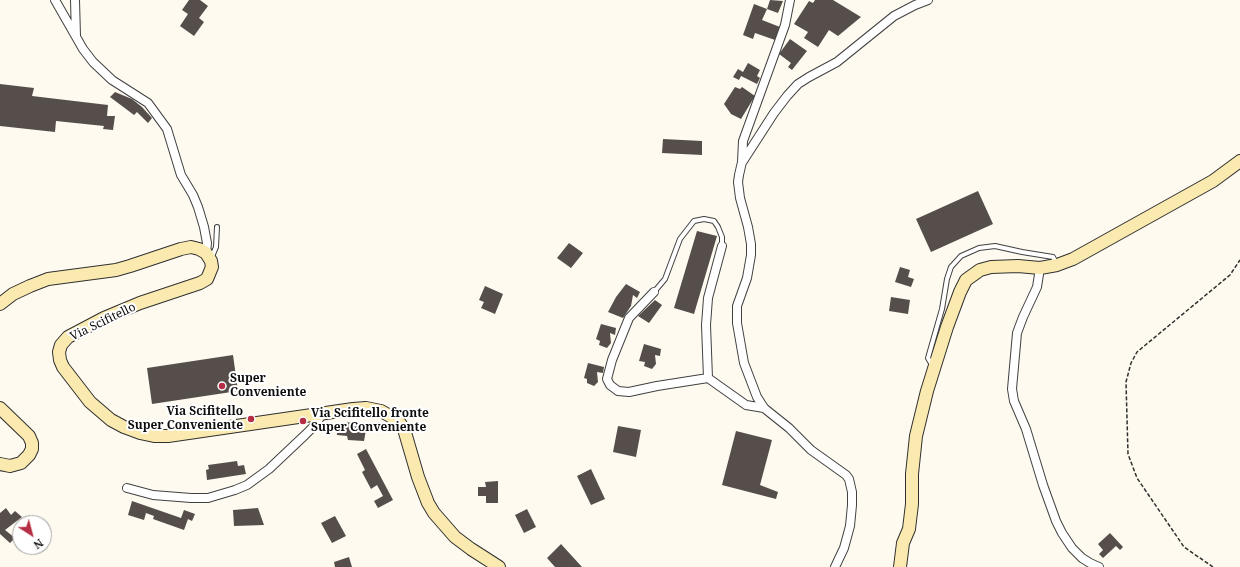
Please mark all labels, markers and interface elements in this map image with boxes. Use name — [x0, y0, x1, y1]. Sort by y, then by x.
street label: Via Scifitello — [68, 300, 138, 344]
place label: Super Conveniente — [230, 372, 306, 400]
marker: Super Conveniente — [217, 381, 227, 391]
place label: Via Scifitello Super Conveniente — [128, 405, 243, 433]
place label: Via Scifitello fronte Super Conveniente — [311, 407, 429, 435]
marker: Via Scifitello Super Conveniente — [246, 414, 256, 424]
marker: Via Scifitello fronte Super Conveniente — [298, 416, 308, 426]
north arrow — [12, 515, 52, 555]
text: N — [31, 536, 47, 553]

